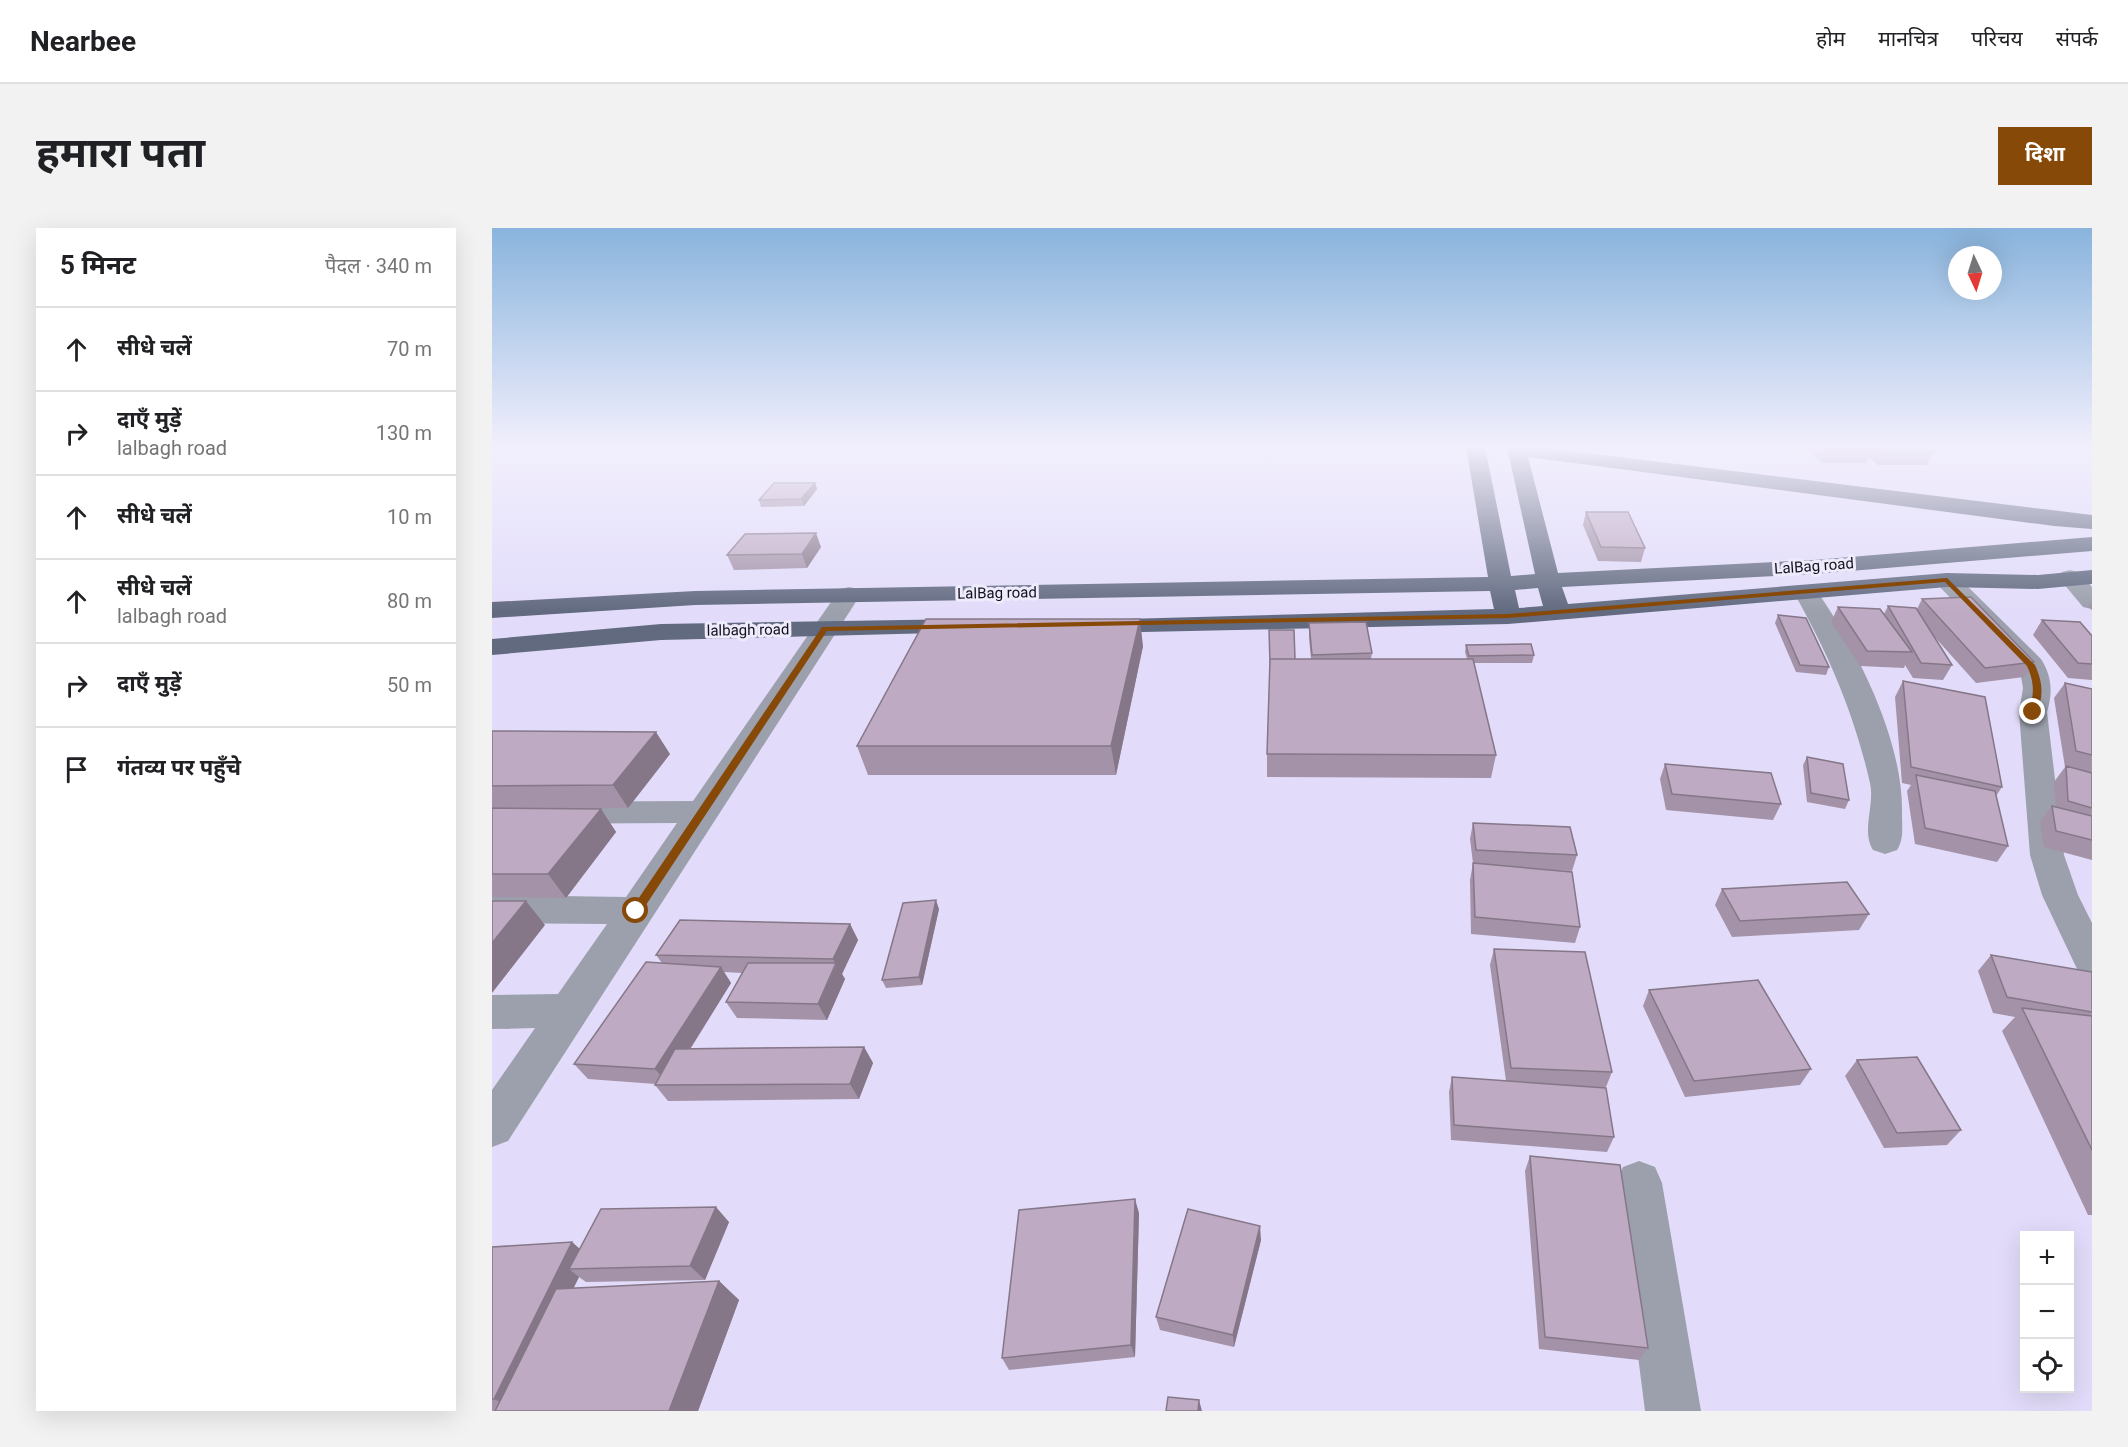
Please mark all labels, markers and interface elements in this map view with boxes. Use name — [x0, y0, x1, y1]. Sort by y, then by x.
text: Nearbee — [30, 25, 136, 58]
text: होम — [1816, 27, 1845, 51]
text: मानचित्र — [1878, 27, 1938, 51]
text: परिचय — [1971, 27, 2023, 51]
text: संपर्क — [2056, 27, 2098, 51]
button: दिशा — [1998, 127, 2092, 185]
text: हमारा पता — [36, 128, 205, 177]
north arrow — [1948, 246, 2002, 300]
text: 5 मिनट — [60, 250, 136, 280]
text: पैदल · 340 m — [325, 254, 432, 278]
icon: ahead — [60, 333, 93, 366]
text: सीधे चलें — [117, 335, 192, 360]
text: 70 m — [387, 337, 432, 361]
text: दाएँ मुड़ें — [117, 407, 182, 432]
icon: right — [60, 417, 93, 450]
text: 130 m — [376, 421, 432, 445]
text: lalbagh road — [117, 436, 227, 460]
icon: ahead — [60, 501, 93, 534]
text: सीधे चलें — [117, 503, 192, 528]
text: 10 m — [387, 505, 432, 529]
street label: LalBag road — [1774, 554, 1854, 578]
text: सीधे चलें — [117, 575, 192, 600]
street label: LalBag road — [957, 583, 1037, 603]
icon: ahead — [60, 585, 93, 618]
text: 80 m — [387, 589, 432, 613]
text: lalbagh road — [117, 604, 227, 628]
street label: lalbagh road — [707, 620, 789, 640]
icon: right — [60, 669, 93, 702]
text: दाएँ मुड़ें — [117, 671, 182, 696]
text: 50 m — [387, 673, 432, 697]
route end — [2019, 698, 2045, 724]
icon: arrive — [60, 753, 93, 786]
text: गंतव्य पर पहुँचे — [117, 755, 241, 780]
route start — [622, 897, 648, 923]
map controls — [2020, 1231, 2074, 1393]
button: + — [2020, 1231, 2074, 1285]
button: − — [2020, 1285, 2074, 1339]
button: locate — [2020, 1339, 2074, 1393]

